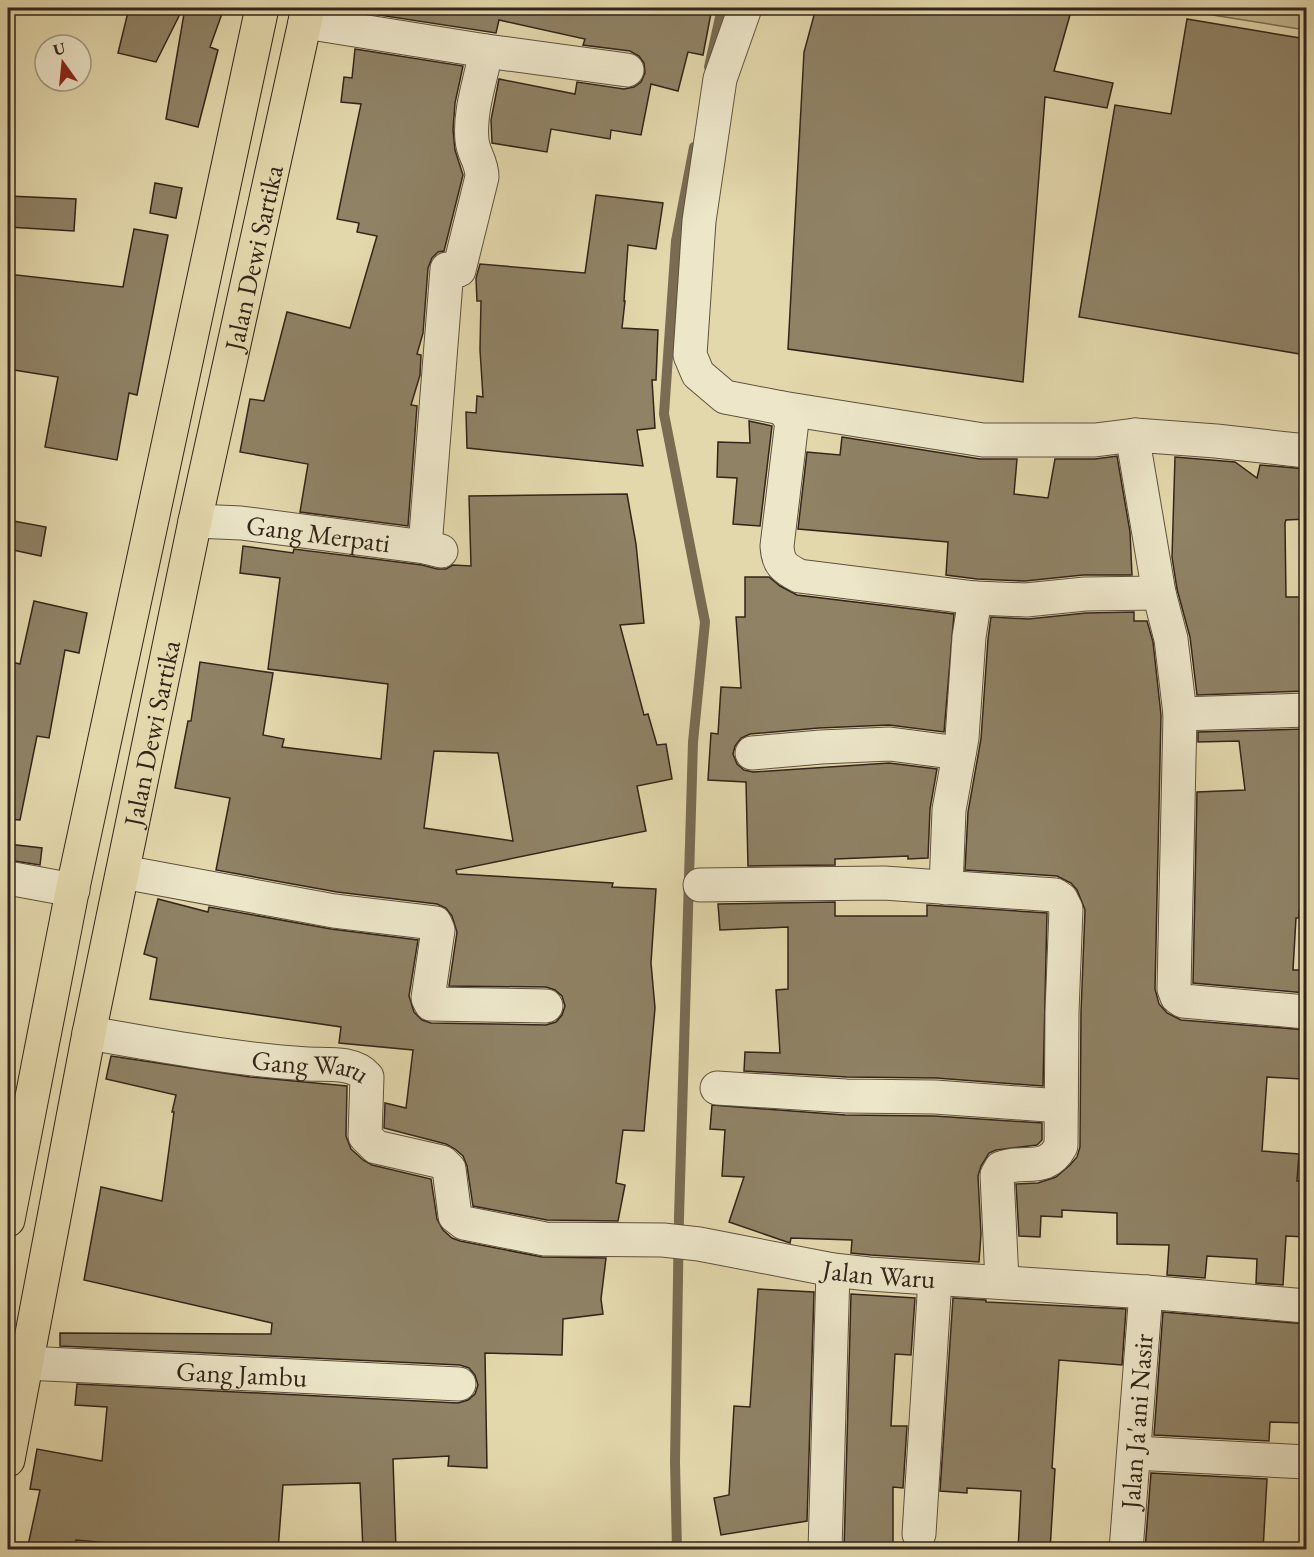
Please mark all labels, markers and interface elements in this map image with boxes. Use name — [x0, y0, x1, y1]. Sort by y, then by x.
north arrow — [33, 33, 93, 93]
text: U — [51, 37, 68, 61]
street label: Jalan Dewi Sartika — [215, 161, 290, 356]
street label: Gang Merpati — [244, 506, 393, 560]
street label: Jalan Dewi Sartika — [114, 637, 187, 831]
street label: Gang Waru — [250, 1042, 377, 1090]
street label: Jalan Waru — [818, 1250, 936, 1296]
street label: Jalan Ja'ani Nasir — [1112, 1332, 1160, 1512]
street label: Gang Jambu — [175, 1353, 308, 1394]

